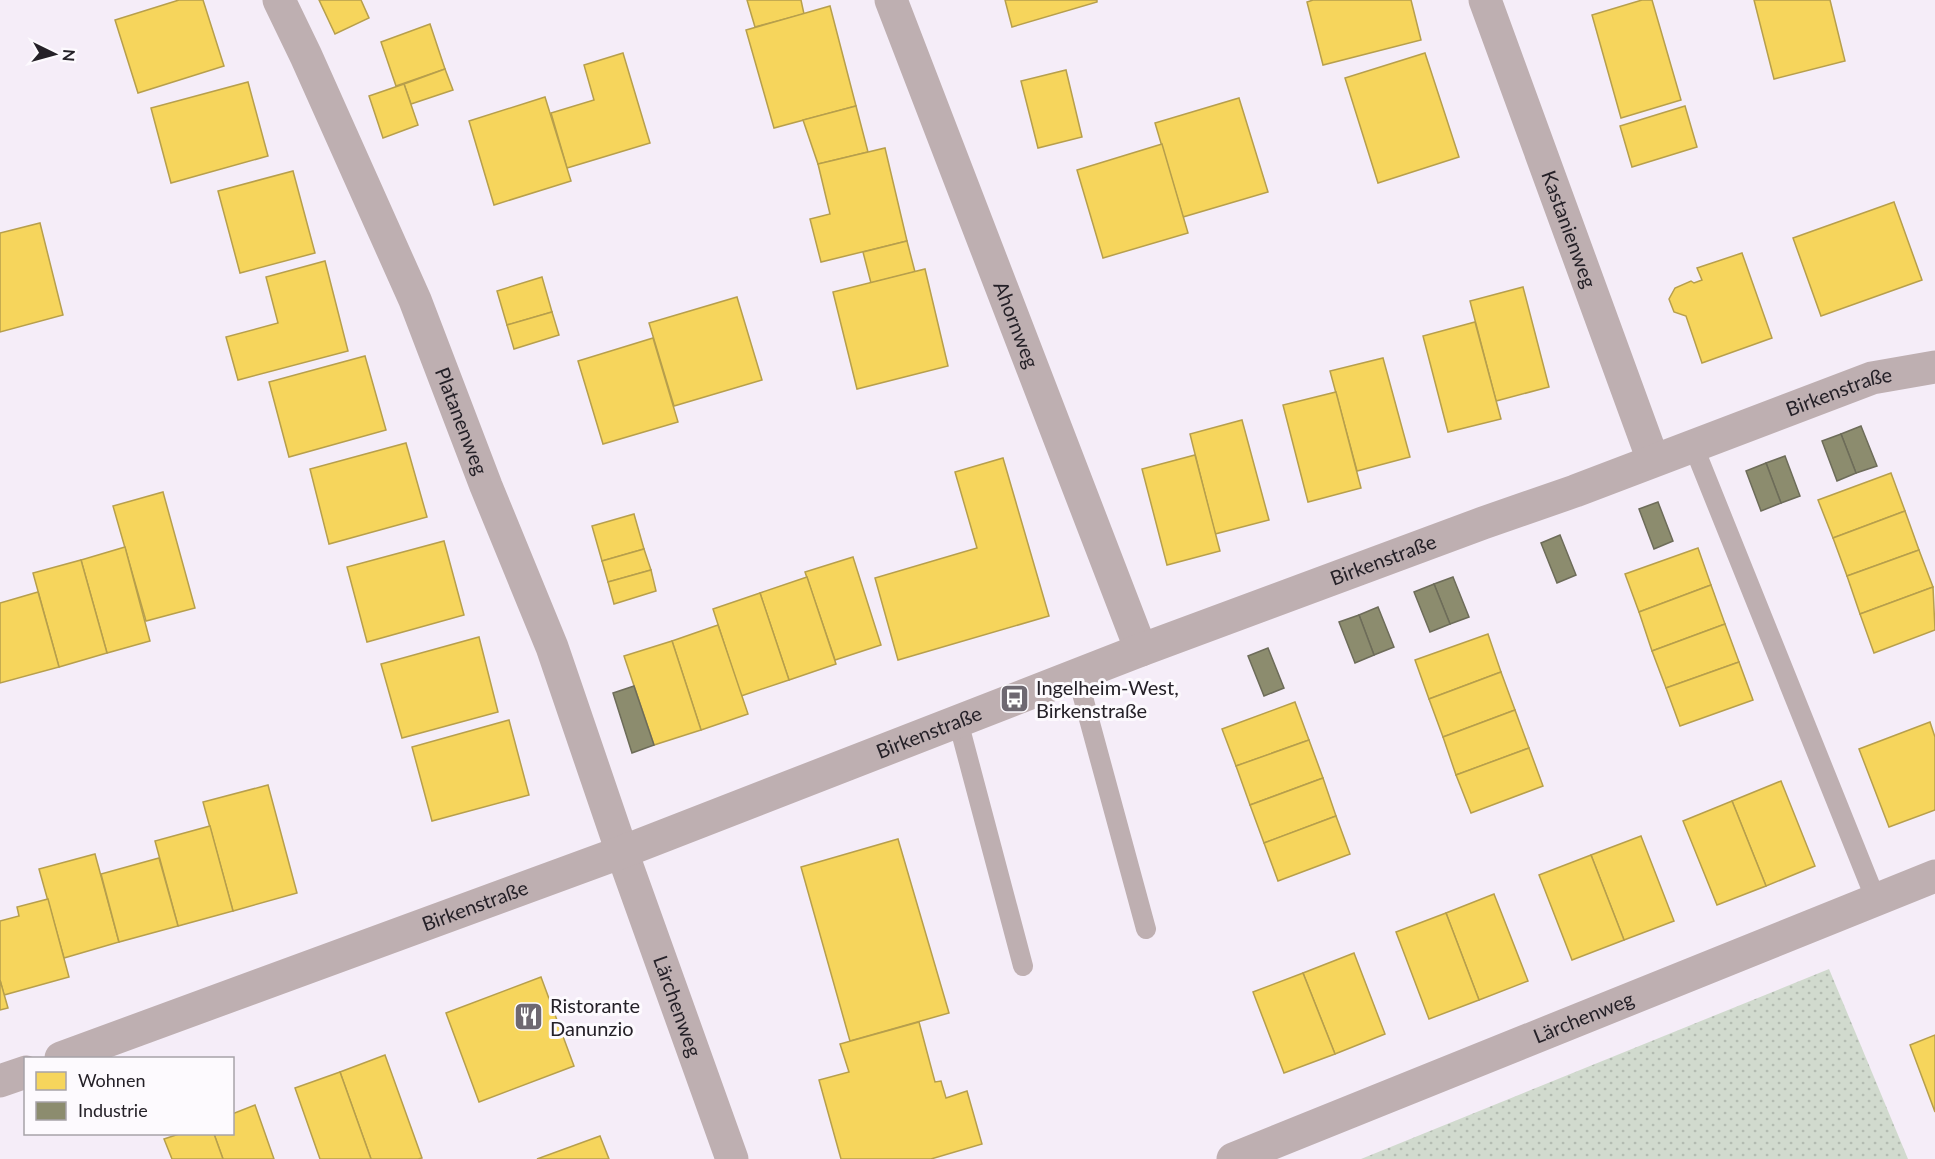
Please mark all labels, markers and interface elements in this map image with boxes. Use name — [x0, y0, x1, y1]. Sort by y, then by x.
north arrow — [24, 24, 84, 84]
text: N — [59, 48, 79, 62]
street label: Kastanienweg — [1537, 167, 1602, 291]
street label: Ahornweg — [989, 278, 1044, 371]
street label: Birkenstraße — [1782, 362, 1894, 421]
street label: Platanenweg — [431, 364, 494, 478]
street label: Birkenstraße — [1327, 528, 1439, 590]
place label: Ingelheim-West, Birkenstraße — [1036, 675, 1179, 722]
bus stop icon: Ingelheim-West, Birkenstraße — [999, 683, 1031, 715]
street label: Birkenstraße — [872, 700, 985, 763]
street label: Birkenstraße — [418, 875, 531, 935]
street label: Lärchenweg — [649, 952, 707, 1060]
street label: Lärchenweg — [1530, 986, 1637, 1048]
place label: Ristorante Danunzio — [550, 993, 640, 1040]
restaurant icon: Ristorante Danunzio — [513, 1001, 545, 1033]
legend — [24, 1057, 234, 1135]
text: Wohnen — [78, 1069, 145, 1091]
text: Industrie — [78, 1099, 148, 1121]

